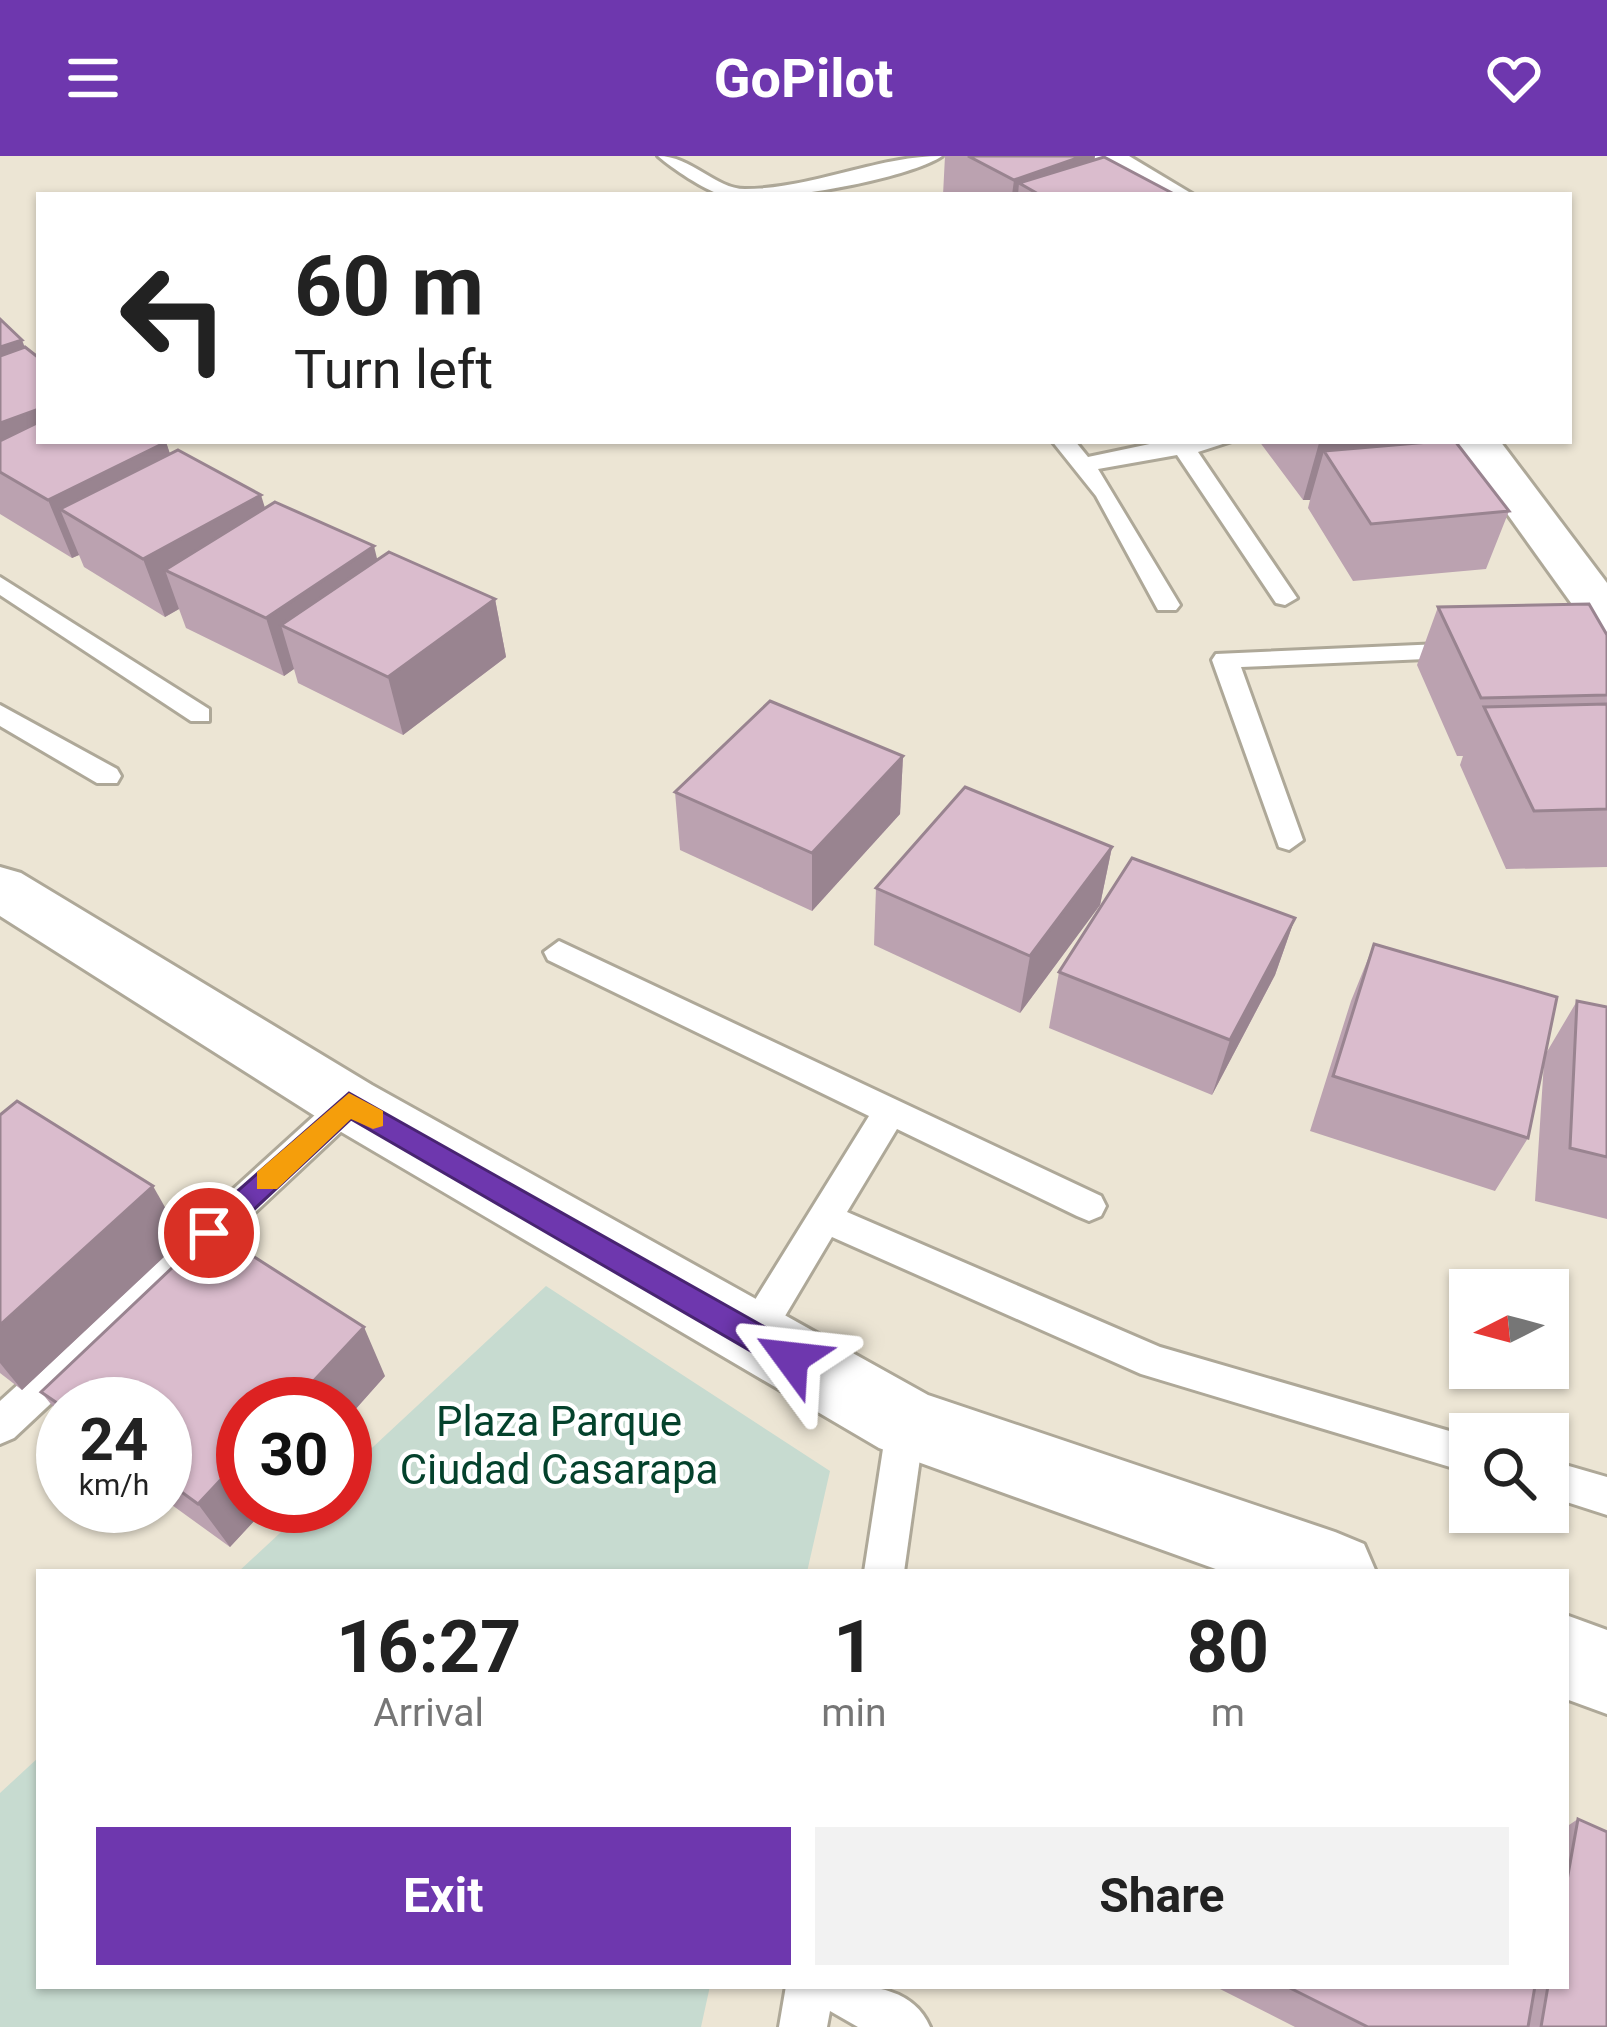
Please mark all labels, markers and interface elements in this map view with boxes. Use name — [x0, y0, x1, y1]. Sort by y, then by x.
icon: menu — [60, 45, 126, 111]
icon: heart — [1481, 45, 1547, 111]
text: GoPilot — [714, 47, 893, 110]
text: 60 m — [294, 237, 484, 336]
icon: left — [96, 240, 252, 396]
text: Turn left — [294, 338, 493, 401]
pin — [158, 1182, 260, 1284]
icon: arrive — [176, 1200, 242, 1266]
north arrow — [1449, 1269, 1569, 1389]
map controls — [1449, 1269, 1569, 1533]
position arrow — [728, 1295, 854, 1421]
speed limit sign: 30 — [216, 1377, 372, 1533]
park label: Plaza Parque Ciudad Casarapa — [400, 1397, 718, 1494]
text: 24 — [80, 1404, 148, 1475]
button: search — [1449, 1413, 1569, 1533]
text: km/h — [79, 1467, 149, 1502]
text: 16:27 — [336, 1605, 521, 1690]
text: 1 — [833, 1605, 875, 1690]
text: 80 — [1186, 1605, 1269, 1690]
text: Arrival — [373, 1690, 484, 1736]
text: min — [821, 1690, 887, 1736]
text: m — [1211, 1690, 1245, 1736]
button: Exit — [96, 1827, 791, 1965]
button: Share — [815, 1827, 1509, 1965]

